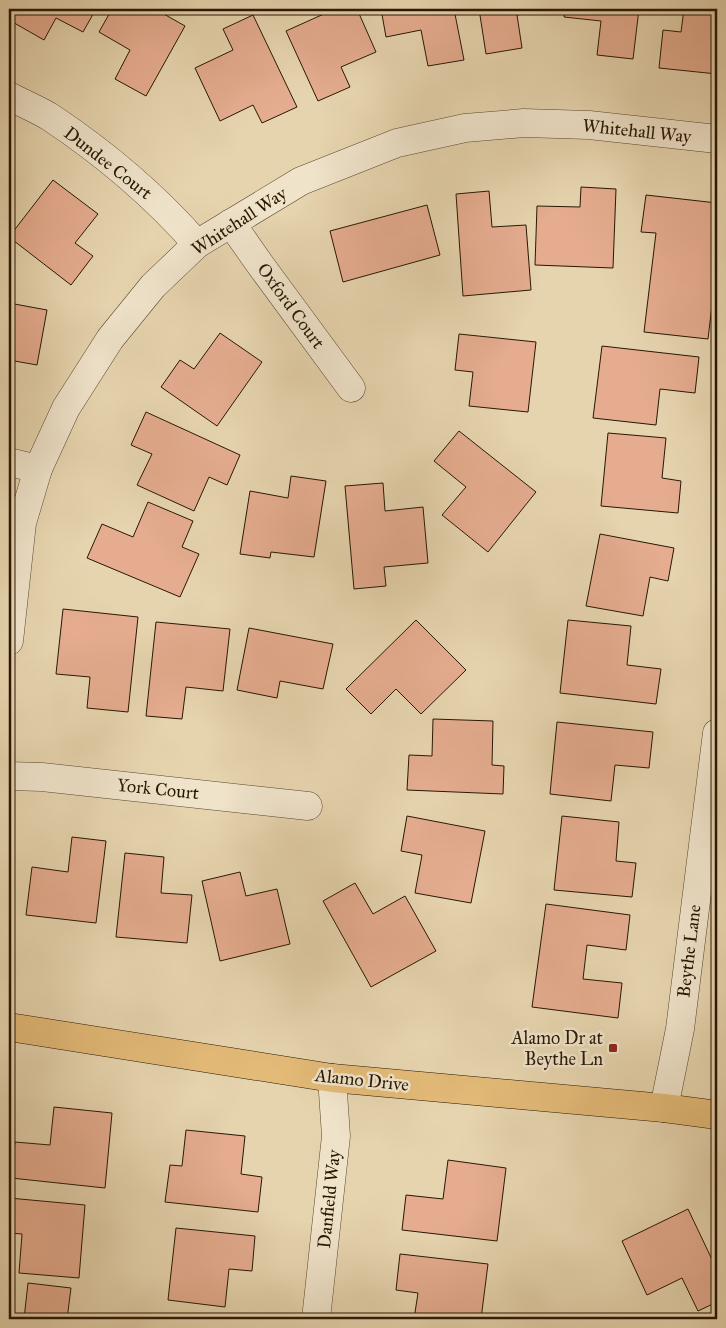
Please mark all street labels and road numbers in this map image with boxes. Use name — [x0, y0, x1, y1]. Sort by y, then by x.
street label: Whitehall Way — [582, 114, 693, 148]
street label: Dundee Court — [60, 122, 157, 205]
street label: Whitehall Way — [187, 182, 291, 260]
street label: Oxford Court — [253, 259, 330, 354]
street label: York Court — [116, 774, 201, 804]
street label: Beythe Lane — [672, 903, 706, 999]
street label: Alamo Drive — [313, 1064, 410, 1096]
street label: Danfield Way — [313, 1148, 345, 1249]

